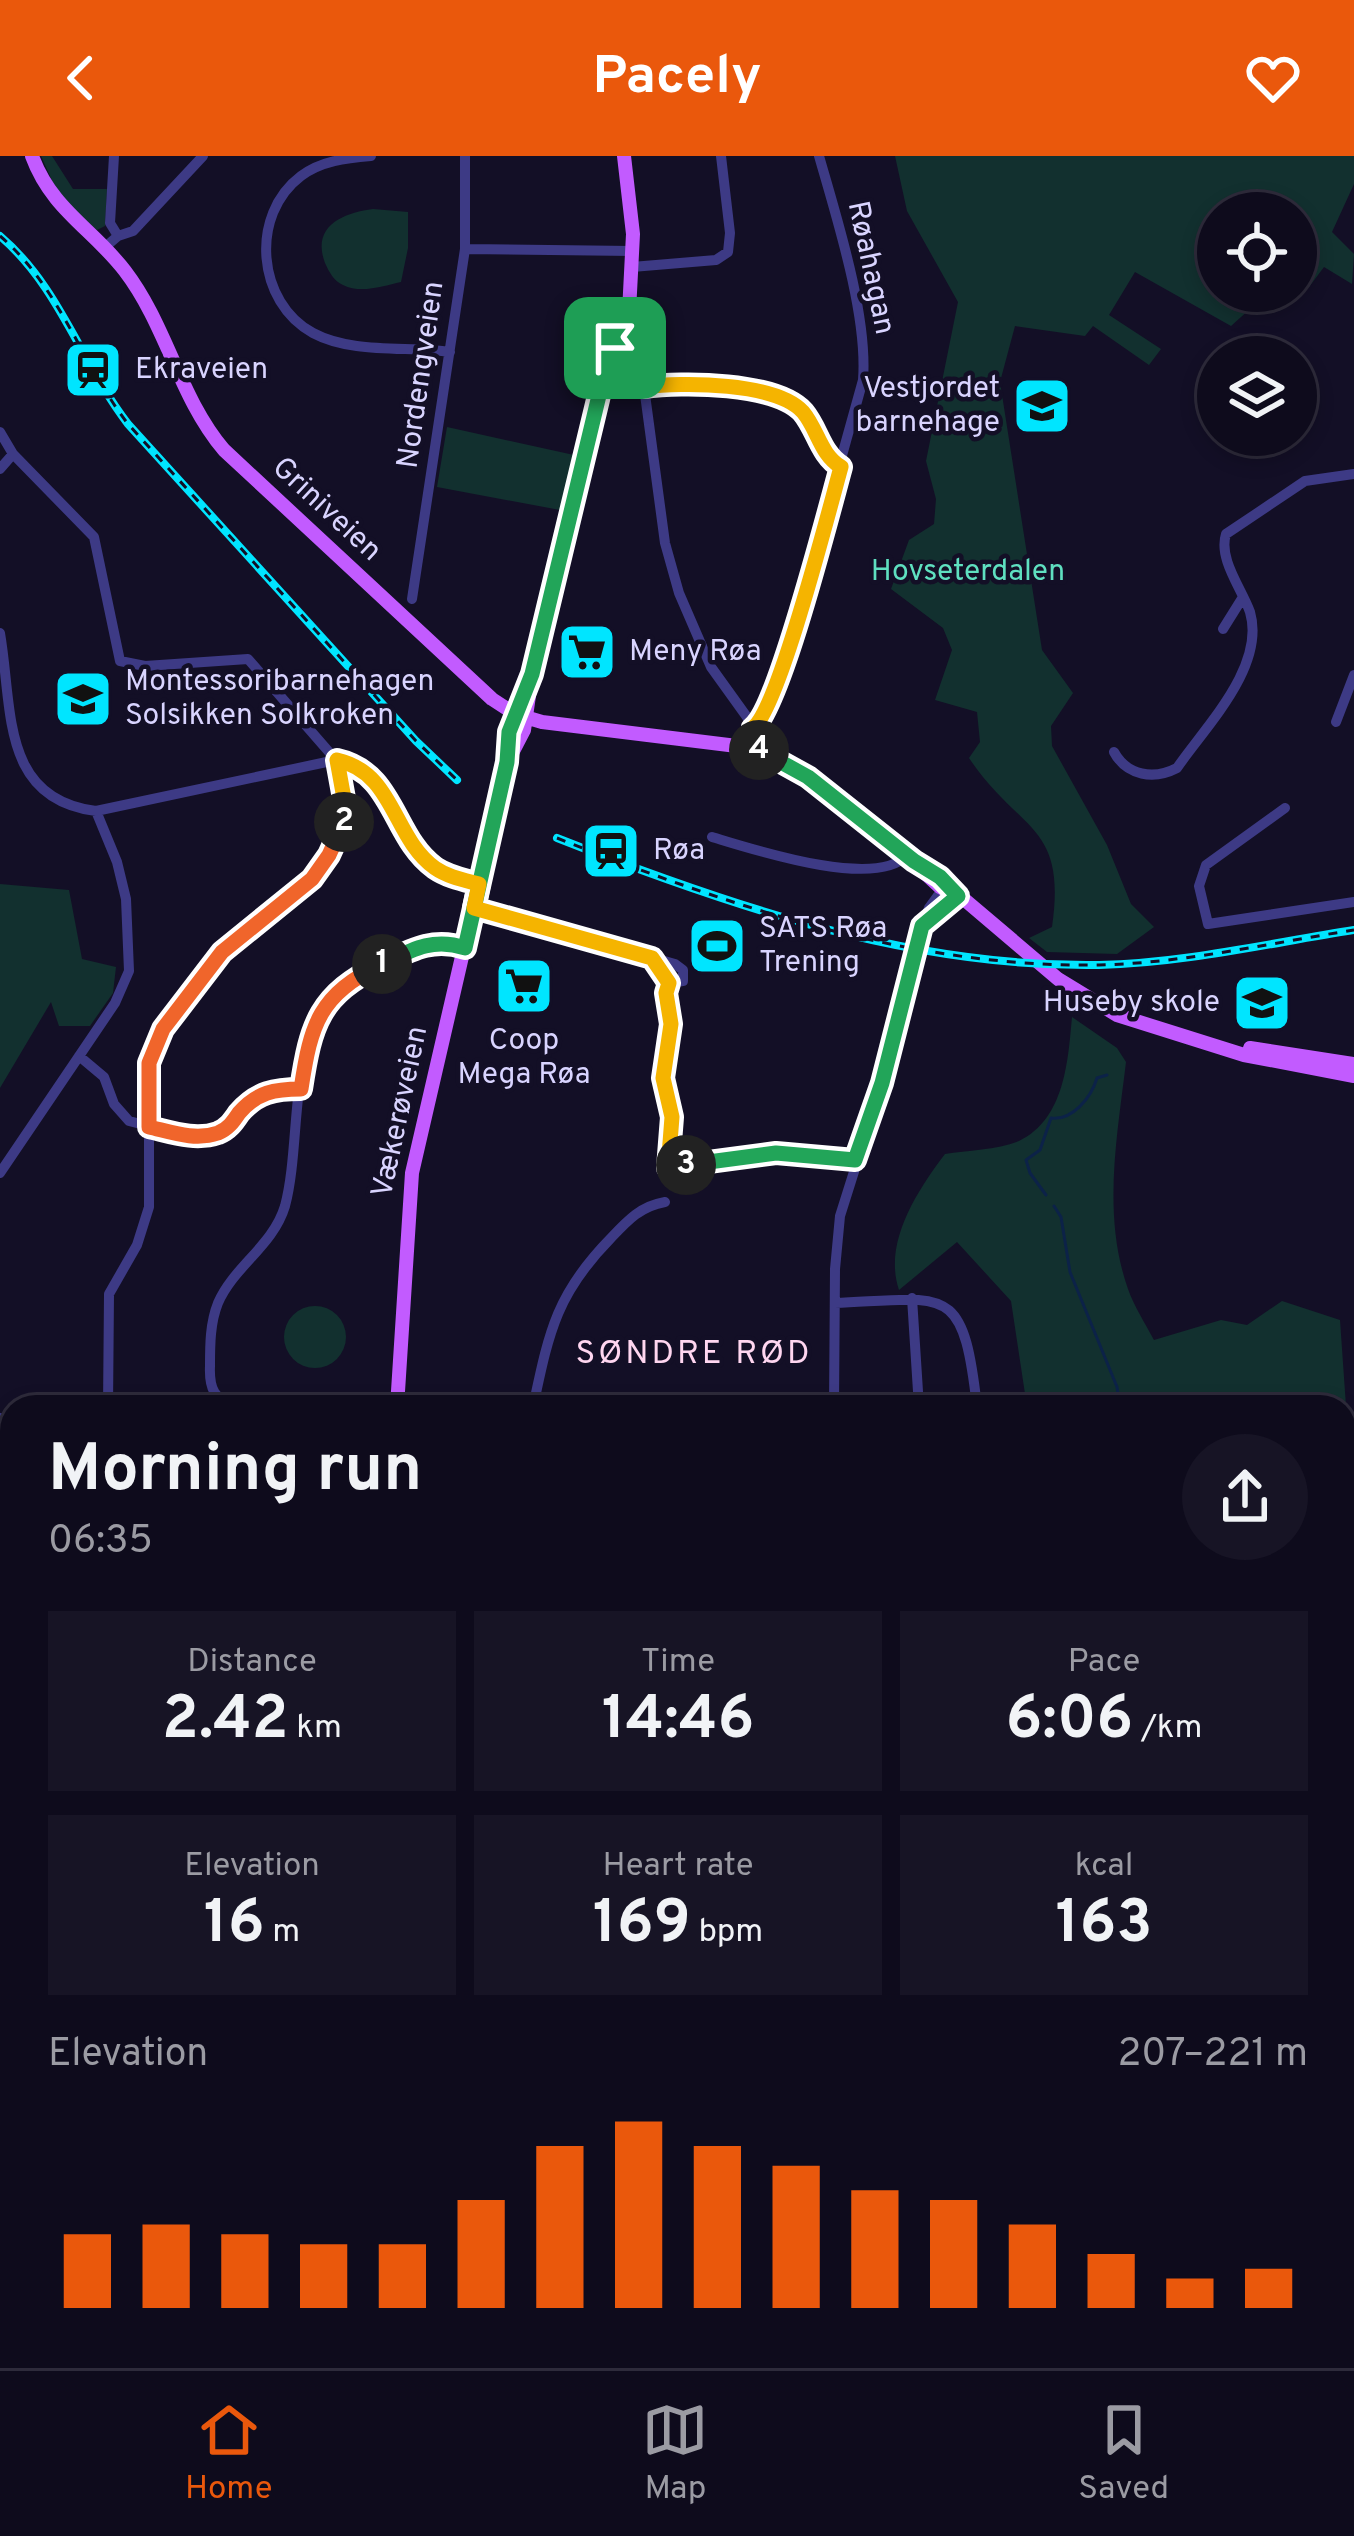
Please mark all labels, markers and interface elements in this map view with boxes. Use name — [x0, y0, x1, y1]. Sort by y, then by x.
text: Pacely — [592, 44, 762, 113]
icon: back — [48, 45, 114, 111]
icon: heart — [1240, 45, 1306, 111]
map controls — [1197, 192, 1317, 456]
button: locate — [1197, 192, 1317, 312]
street label: Røahagan — [838, 198, 902, 338]
street label: Nordengveien — [391, 279, 453, 471]
pin — [564, 297, 666, 399]
icon: arrive — [582, 315, 648, 381]
button: layers — [1197, 336, 1317, 456]
station icon: Ekraveien — [62, 339, 124, 401]
place label: Ekraveien — [135, 352, 268, 389]
place label: Vestjordet barnehage — [855, 371, 1000, 442]
school or university icon: Vestjordet barnehage — [1011, 375, 1073, 437]
street label: Griniveien — [263, 450, 389, 570]
park label: Hovseterdalen — [871, 554, 1065, 591]
supermarket icon: Meny Røa — [556, 621, 618, 683]
place label: Meny Røa — [629, 634, 762, 671]
place label: Montessoribarnehagen Solsikken Solkroken — [125, 664, 434, 735]
school or university icon: Montessoribarnehagen Solsikken Solkroken — [52, 668, 114, 730]
pin: 4 — [729, 720, 789, 780]
text: 4 — [748, 729, 770, 771]
pin: 2 — [314, 792, 374, 852]
text: 2 — [334, 801, 354, 843]
station icon: Røa — [580, 820, 642, 882]
place label: Røa — [653, 833, 705, 870]
place label: SATS Røa Trening — [759, 911, 887, 982]
sports icon: SATS Røa Trening — [686, 915, 748, 977]
pin: 1 — [352, 934, 412, 994]
text: 1 — [375, 943, 389, 985]
supermarket icon: Coop Mega Røa — [493, 955, 555, 1017]
school or university icon: Huseby skole — [1231, 972, 1293, 1034]
place label: Huseby skole — [1043, 985, 1220, 1022]
street label: Vækerøveien — [365, 1023, 437, 1201]
place label: Coop Mega Røa — [458, 1023, 590, 1094]
pin: 3 — [656, 1135, 716, 1195]
text: 3 — [676, 1144, 696, 1186]
district label: SØNDRE RØD — [576, 1334, 812, 1376]
text: Morning run — [48, 1431, 422, 1514]
button: share — [1182, 1434, 1308, 1560]
text: 06:35 — [48, 1518, 153, 1567]
text: Distance — [187, 1642, 317, 1684]
text: Time — [641, 1642, 715, 1684]
text: Pace — [1068, 1642, 1140, 1684]
text: 2.42 — [162, 1684, 289, 1760]
text: 14:46 — [602, 1684, 754, 1760]
text: 6:06 — [1005, 1684, 1133, 1760]
text: km — [289, 1708, 342, 1750]
text: /km — [1133, 1708, 1203, 1750]
text: Elevation — [184, 1846, 320, 1888]
text: Heart rate — [602, 1846, 754, 1888]
text: kcal — [1075, 1846, 1133, 1888]
text: 16 — [204, 1888, 265, 1964]
text: 169 — [593, 1888, 691, 1964]
text: 163 — [1056, 1888, 1152, 1964]
text: m — [265, 1912, 300, 1954]
text: bpm — [691, 1912, 763, 1954]
text: Elevation — [48, 2031, 208, 2080]
text: 207–221 m — [1117, 2031, 1308, 2080]
tab: Home — [185, 2397, 273, 2511]
tab: Map — [642, 2397, 708, 2511]
tab: Saved — [1078, 2397, 1169, 2511]

